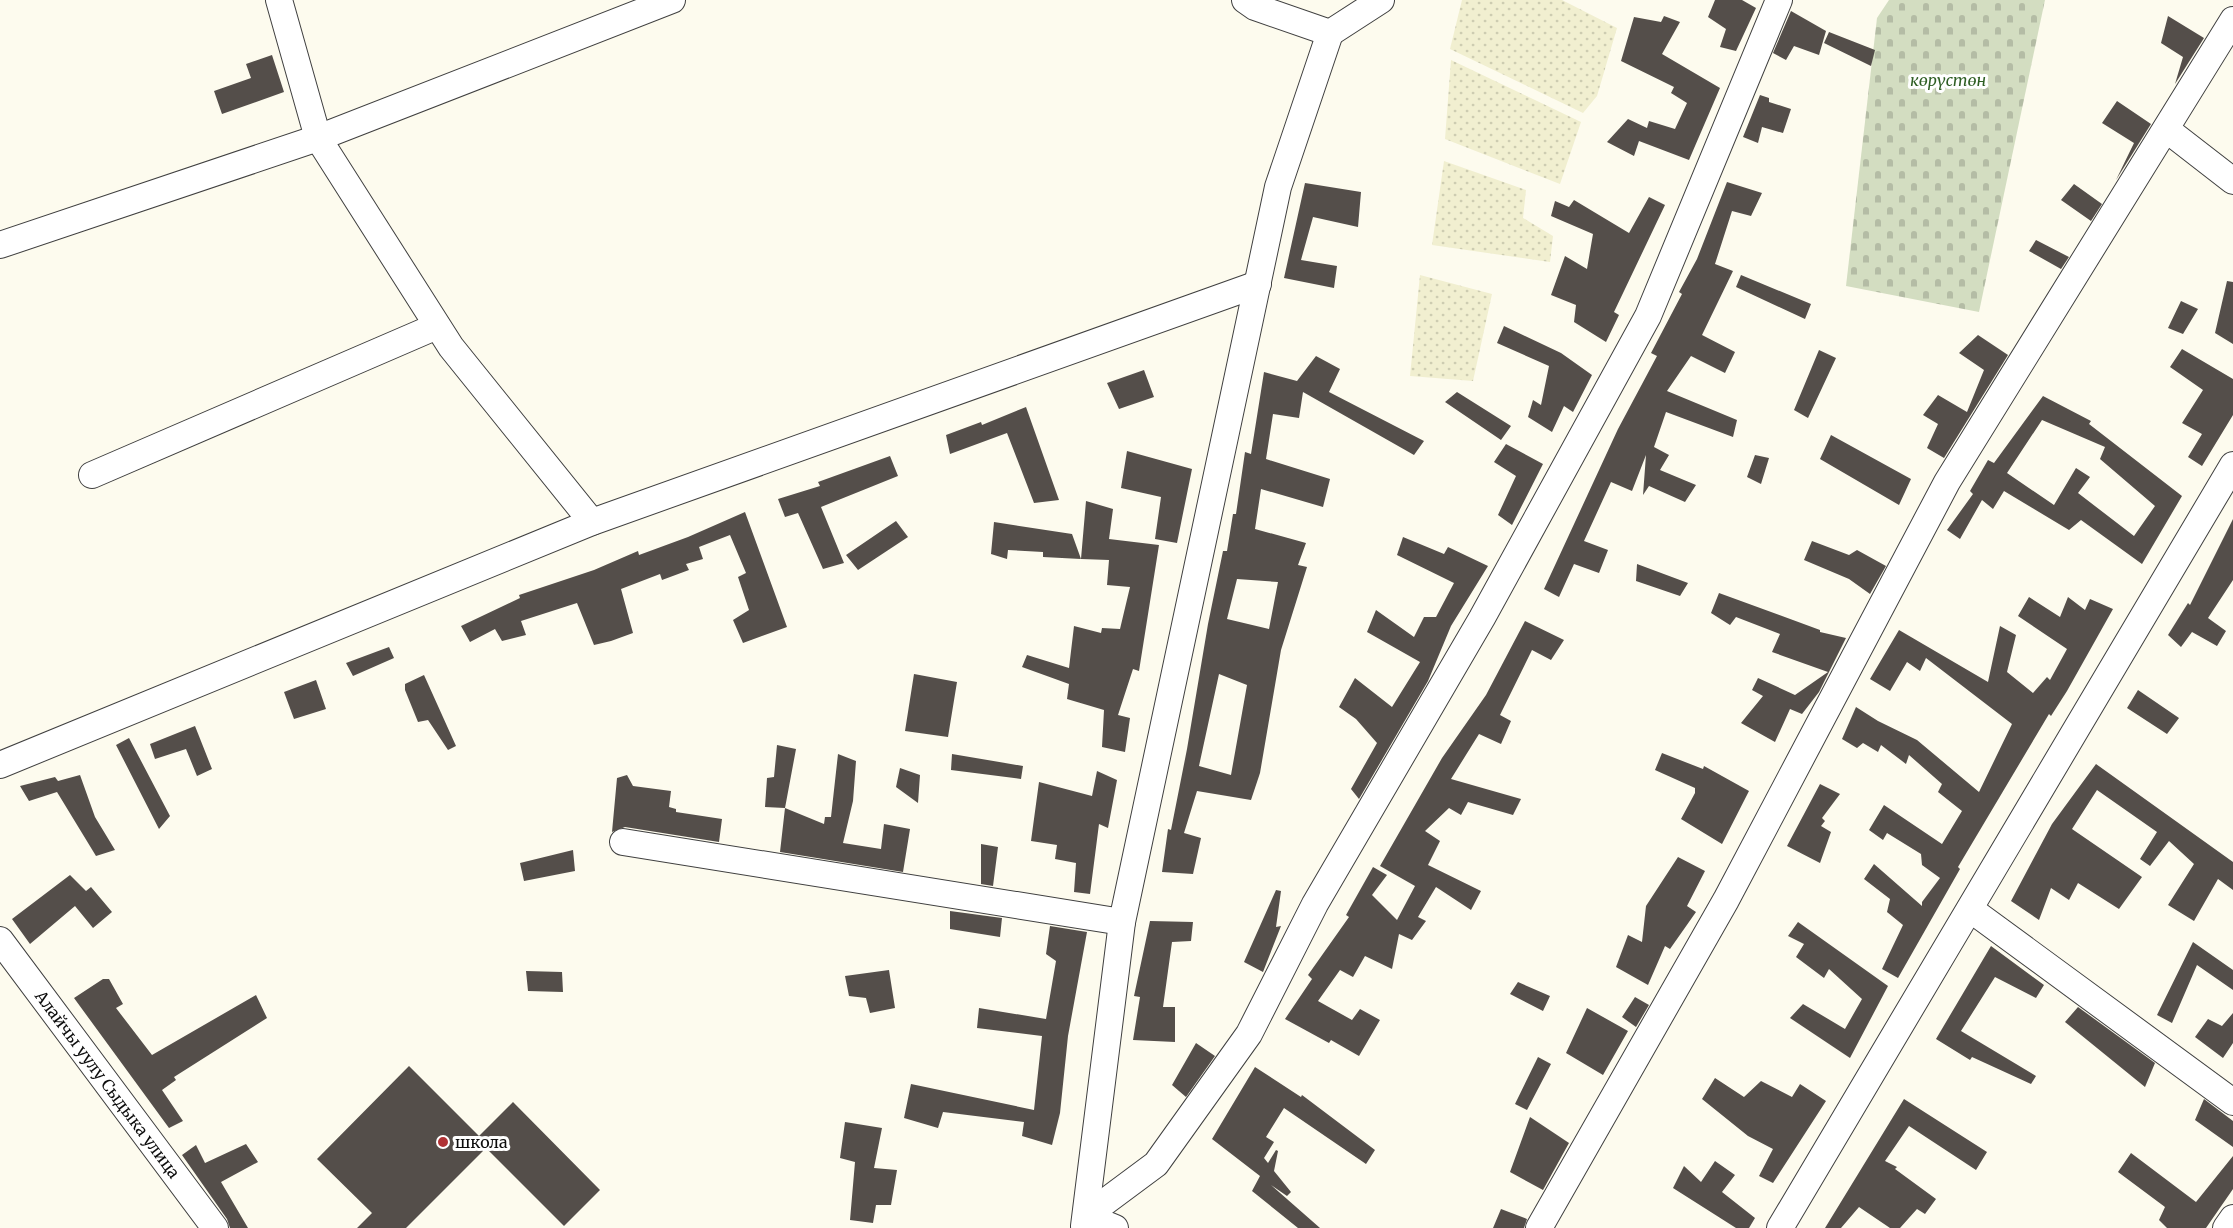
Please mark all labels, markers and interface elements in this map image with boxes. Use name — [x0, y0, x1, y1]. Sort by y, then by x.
park label: көрүстөн — [1910, 70, 1986, 90]
street label: Алайчы уулу Сыдыка улица — [30, 986, 185, 1182]
place label: школа — [455, 1132, 508, 1152]
marker: школа — [436, 1135, 450, 1149]

